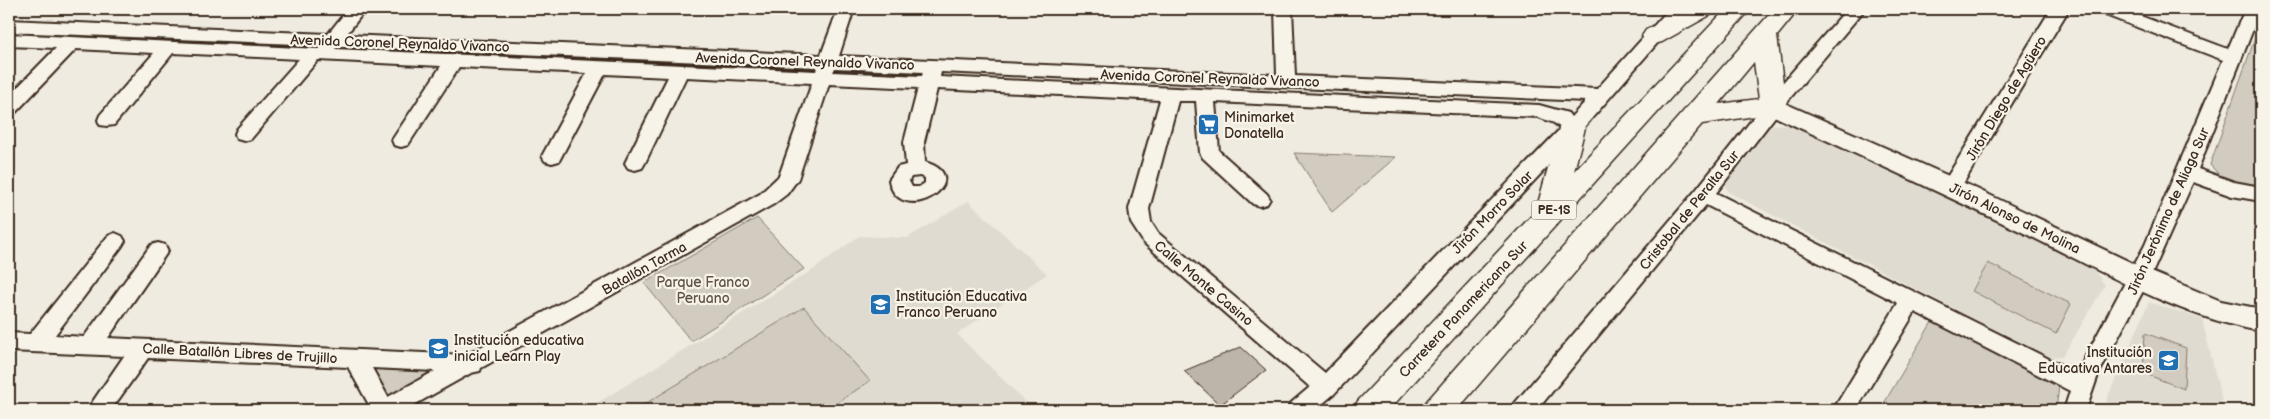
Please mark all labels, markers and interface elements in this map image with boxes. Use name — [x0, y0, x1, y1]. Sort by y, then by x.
street label: Avenida Coronel Reynaldo Vivanco — [290, 31, 510, 56]
street label: Jirón Diego de Agüero — [1963, 33, 2050, 164]
street label: Avenida Coronel Reynaldo Vivanco — [695, 49, 915, 74]
street label: Avenida Coronel Reynaldo Vivanco — [1100, 66, 1320, 91]
place label: Minimarket Donatella — [1224, 109, 1295, 142]
supermarket icon: Minimarket Donatella — [1196, 113, 1220, 137]
street label: Jirón Jerónimo de Aliaga Sur — [2124, 124, 2213, 297]
street label: Cristobal de Peralta Sur — [1636, 146, 1743, 274]
street label: Jirón Morro Solar — [1448, 167, 1537, 257]
street label: Jirón Alonso de Molina — [1946, 179, 2083, 258]
road number: PE-1S — [1532, 200, 1576, 220]
street label: Calle Monte Casino — [1151, 237, 1257, 330]
street label: Carretera Panamericana Sur — [1395, 237, 1532, 381]
street label: Batallón Tarma — [599, 238, 690, 299]
park label: Parque Franco Peruano — [656, 274, 750, 307]
place label: Institución Educativa Franco Peruano — [896, 288, 1027, 321]
school or university icon: Institución Educativa Franco Peruano — [868, 292, 892, 316]
place label: Institución educativa inicial Learn Play — [454, 332, 584, 365]
school or university icon: Institución educativa inicial Learn Play — [426, 336, 450, 360]
street label: Calle Batallón Libres de Trujillo — [142, 340, 338, 367]
place label: Institución Educativa Antares — [2038, 344, 2152, 377]
school or university icon: Institución Educativa Antares — [2156, 348, 2180, 372]

